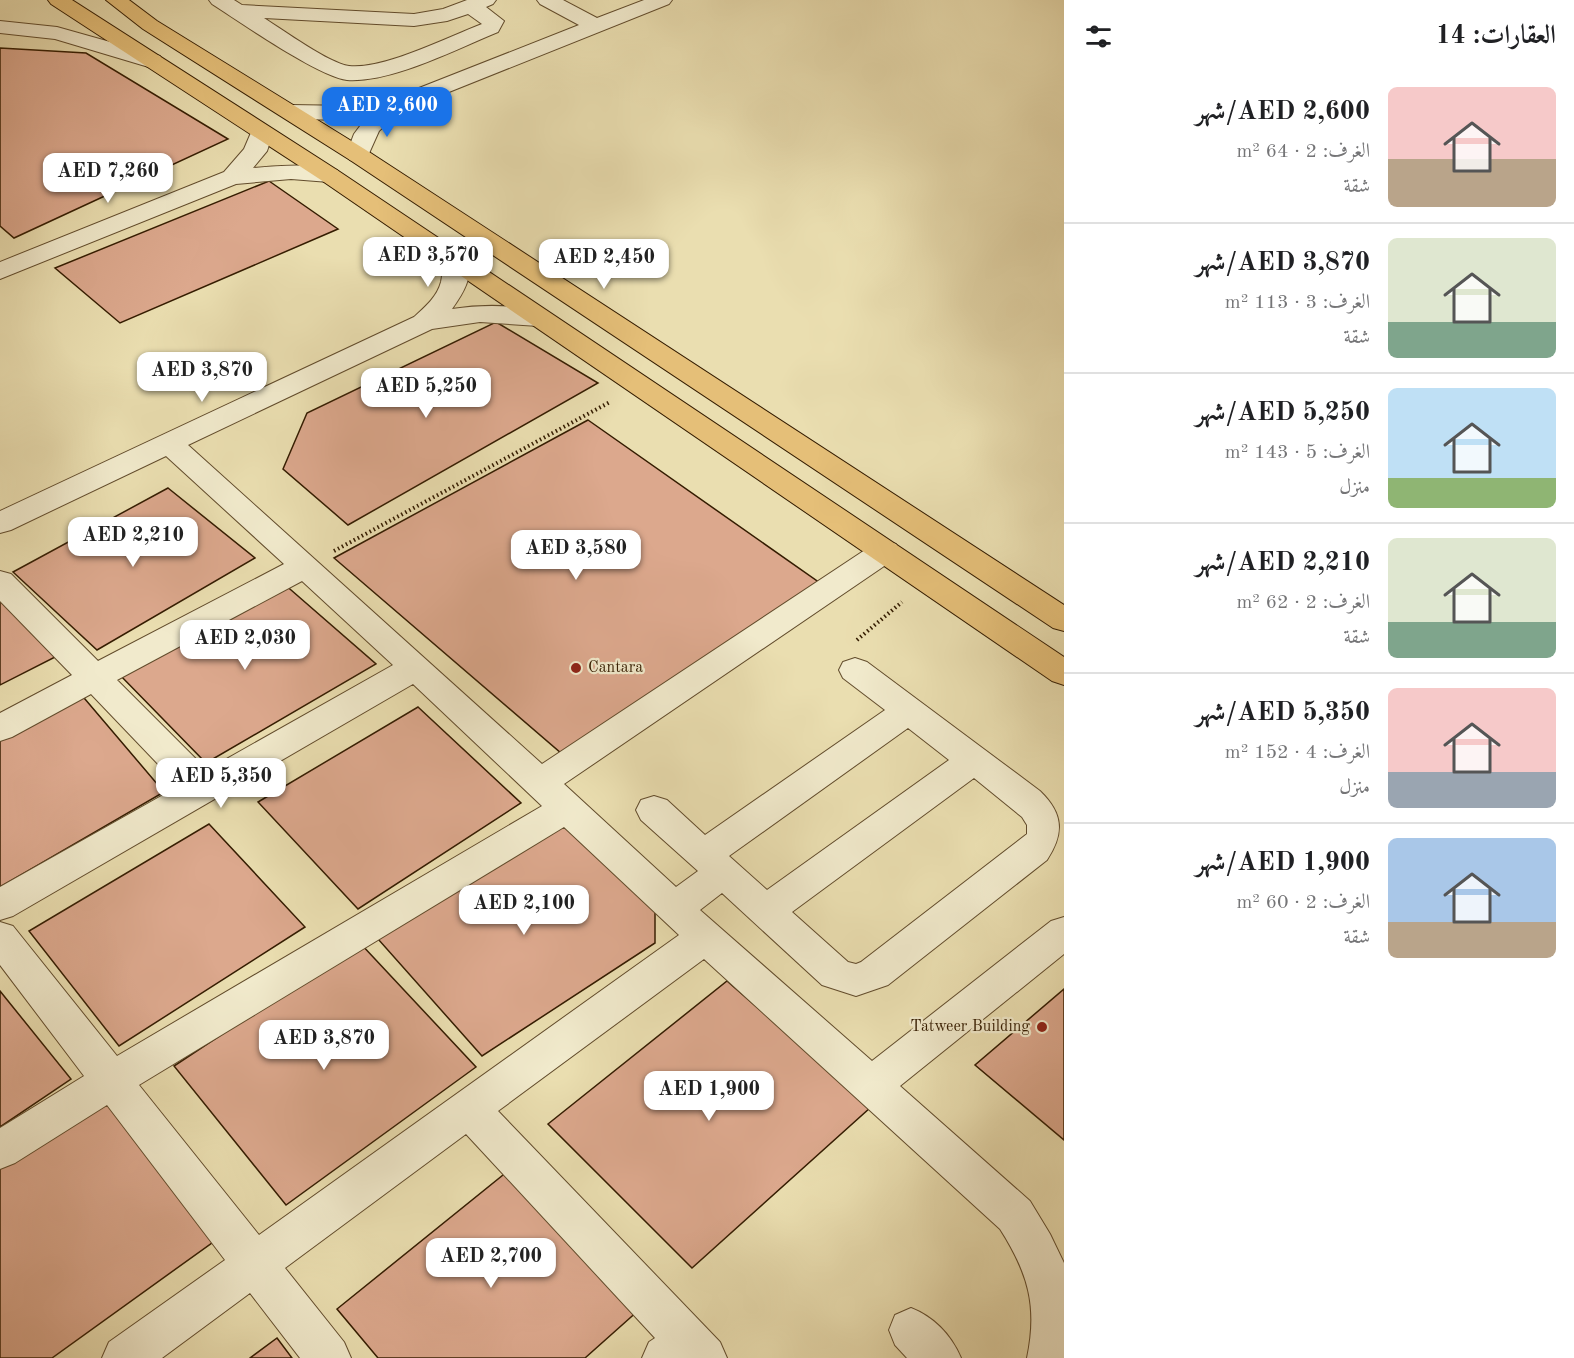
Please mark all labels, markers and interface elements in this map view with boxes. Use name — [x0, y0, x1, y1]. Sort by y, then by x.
icon: filters — [1082, 20, 1115, 53]
text: العقارات: 14 — [1436, 23, 1556, 49]
pin: AED 2,600 — [318, 87, 456, 138]
text: AED 2,600 — [336, 96, 438, 116]
text: AED 2,600/شهر — [1196, 99, 1370, 125]
icon: home — [1436, 111, 1508, 183]
text: الغرف: 2 · 64 m² — [1236, 142, 1370, 162]
pin: AED 7,260 — [39, 153, 177, 204]
text: AED 7,260 — [57, 162, 159, 182]
text: شقة — [1344, 177, 1370, 197]
pin: AED 3,570 — [359, 237, 497, 288]
pin: AED 2,450 — [535, 239, 673, 290]
text: AED 3,570 — [377, 246, 479, 266]
text: AED 2,450 — [553, 248, 655, 268]
text: AED 3,870/شهر — [1196, 250, 1370, 276]
icon: home — [1436, 262, 1508, 334]
text: الغرف: 3 · 113 m² — [1225, 293, 1370, 313]
text: شقة — [1344, 328, 1370, 348]
pin: AED 3,870 — [133, 352, 271, 403]
text: AED 3,870 — [151, 361, 253, 381]
pin: AED 5,250 — [357, 368, 495, 419]
text: AED 5,250 — [375, 377, 477, 397]
text: AED 5,250/شهر — [1196, 400, 1370, 426]
icon: home — [1436, 412, 1508, 484]
text: الغرف: 5 · 143 m² — [1225, 443, 1370, 463]
text: منزل — [1339, 478, 1370, 498]
pin: AED 2,210 — [64, 517, 202, 568]
text: AED 2,210 — [82, 526, 184, 546]
pin: AED 3,580 — [507, 530, 645, 581]
text: AED 3,580 — [525, 539, 627, 559]
text: AED 2,210/شهر — [1196, 550, 1370, 576]
icon: home — [1436, 562, 1508, 634]
text: الغرف: 2 · 62 m² — [1236, 593, 1370, 613]
pin: AED 2,030 — [176, 620, 314, 671]
text: شقة — [1344, 628, 1370, 648]
text: AED 2,030 — [194, 629, 296, 649]
place label: Cantara — [588, 660, 643, 676]
marker: Cantara — [569, 661, 583, 675]
text: AED 5,350/شهر — [1196, 700, 1370, 726]
icon: home — [1436, 712, 1508, 784]
text: الغرف: 4 · 152 m² — [1225, 743, 1370, 763]
pin: AED 5,350 — [152, 758, 290, 809]
text: AED 5,350 — [170, 767, 272, 787]
text: منزل — [1339, 778, 1370, 798]
text: AED 1,900/شهر — [1196, 850, 1370, 876]
icon: home — [1436, 862, 1508, 934]
pin: AED 2,100 — [455, 885, 593, 936]
text: الغرف: 2 · 60 m² — [1236, 893, 1370, 913]
text: AED 2,100 — [473, 894, 575, 914]
text: شقة — [1344, 928, 1370, 948]
place label: Tatweer Building — [910, 1019, 1030, 1035]
pin: AED 3,870 — [255, 1020, 393, 1071]
marker: Tatweer Building — [1035, 1020, 1049, 1034]
text: AED 3,870 — [273, 1029, 375, 1049]
pin: AED 1,900 — [640, 1071, 778, 1122]
text: AED 1,900 — [658, 1080, 760, 1100]
pin: AED 2,700 — [422, 1238, 560, 1289]
text: AED 2,700 — [440, 1247, 542, 1267]

